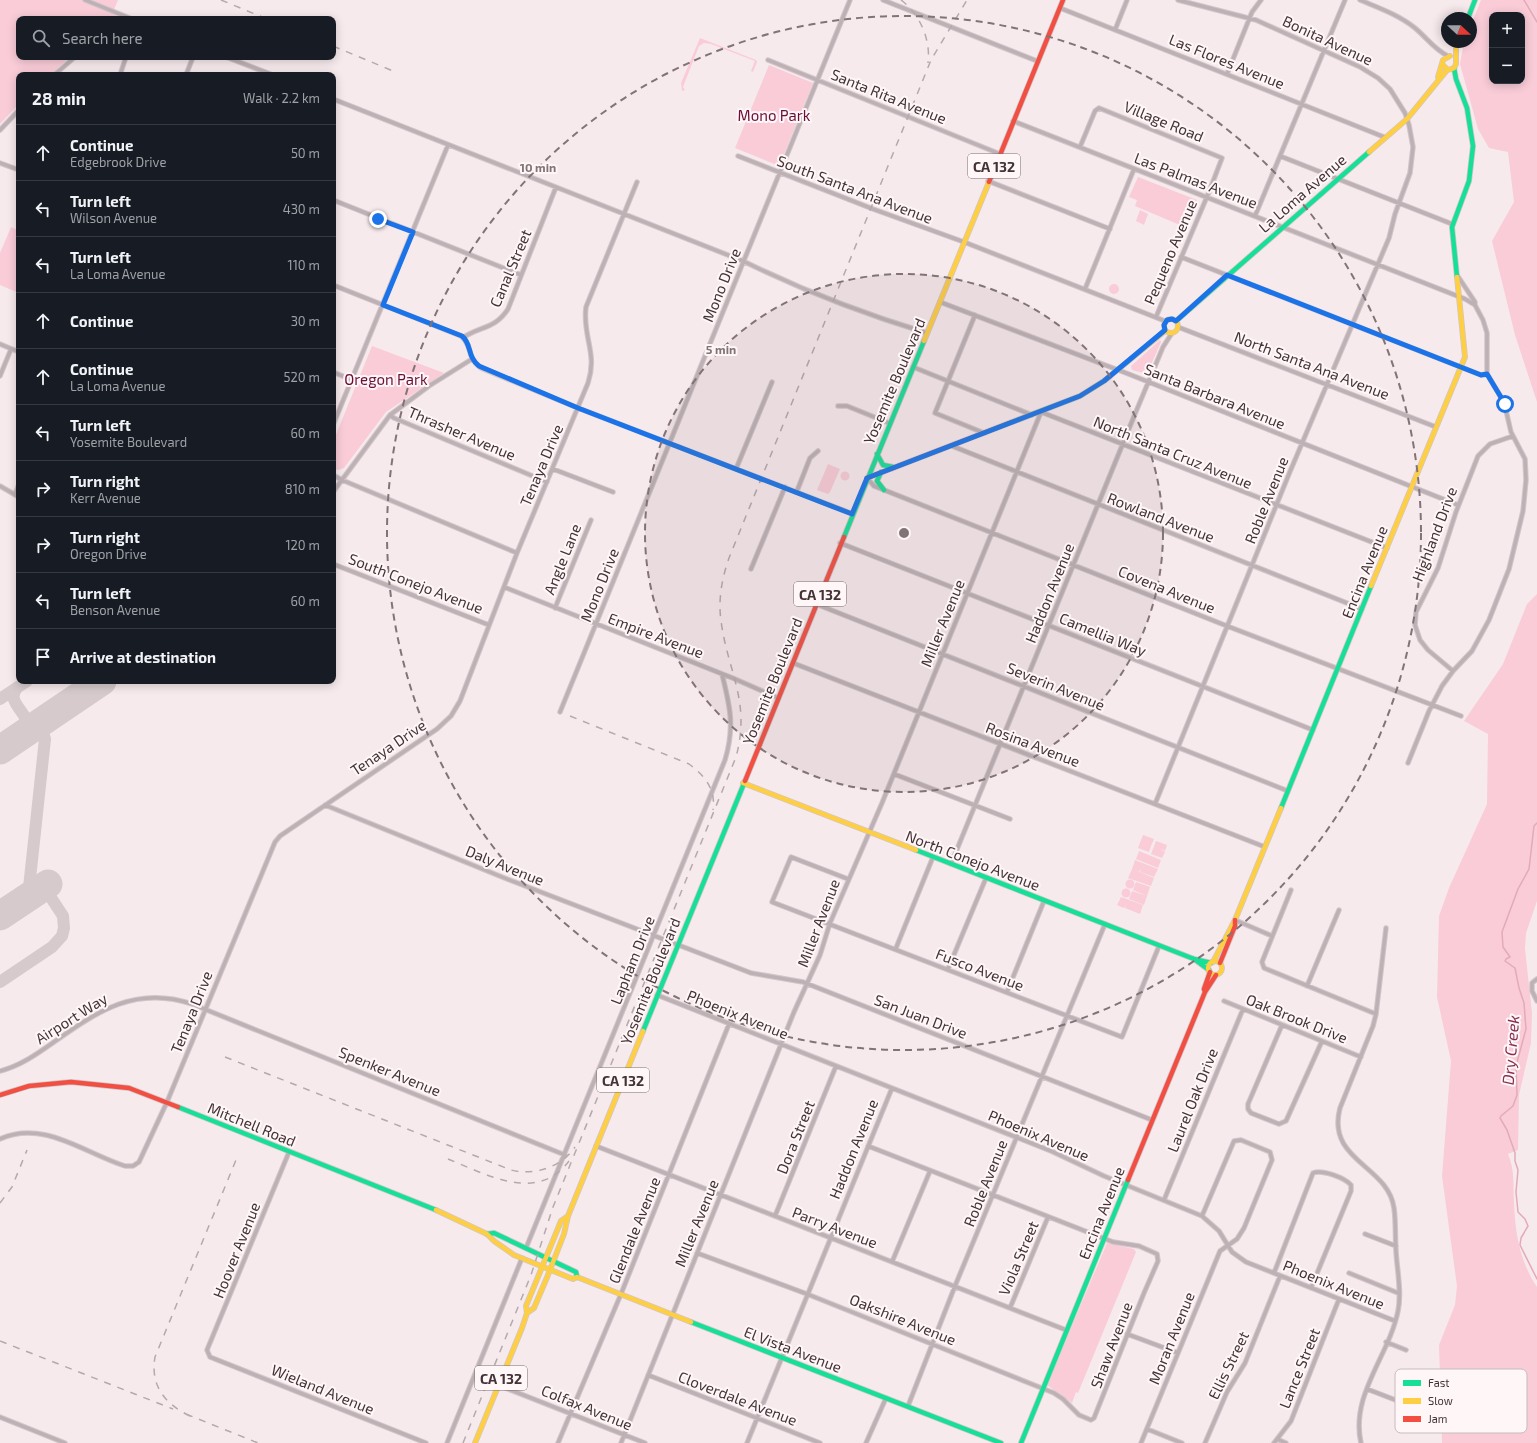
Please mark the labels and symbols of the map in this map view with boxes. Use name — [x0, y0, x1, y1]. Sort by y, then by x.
street label: Bonita Avenue — [1280, 11, 1376, 69]
north arrow — [1441, 12, 1477, 48]
street label: Las Flores Avenue — [1167, 30, 1287, 92]
street label: Santa Rita Avenue — [829, 65, 949, 127]
street label: Village Road — [1122, 97, 1206, 145]
park label: Mono Park — [738, 106, 811, 124]
street label: Las Palmas Avenue — [1132, 148, 1260, 212]
street label: La Loma Avenue — [1255, 150, 1349, 236]
street label: South Santa Ana Avenue — [775, 151, 935, 227]
road number: CA 132 — [968, 154, 1020, 178]
text: 10 min — [520, 160, 556, 174]
street label: Pequeno Avenue — [1140, 197, 1200, 307]
route end — [369, 210, 387, 228]
street label: Canal Street — [486, 226, 535, 310]
street label: Mono Drive — [698, 246, 744, 324]
street label: Yosemite Boulevard — [859, 315, 929, 447]
street label: North Santa Ana Avenue — [1232, 327, 1392, 403]
text: 5 min — [706, 342, 736, 356]
street label: Santa Barbara Avenue — [1142, 359, 1288, 433]
park label: Oregon Park — [344, 370, 428, 388]
route start — [1496, 395, 1514, 413]
street label: Thrasher Avenue — [406, 402, 518, 464]
street label: North Santa Cruz Avenue — [1091, 412, 1255, 492]
street label: Tenaya Drive — [516, 421, 566, 509]
street label: Roble Avenue — [1240, 454, 1292, 546]
street label: Highland Drive — [1408, 484, 1460, 584]
street label: Rowland Avenue — [1105, 488, 1217, 546]
street label: Angle Lane — [540, 521, 584, 597]
street label: Encina Avenue — [1337, 523, 1391, 621]
centre of rings — [897, 526, 911, 540]
street label: Haddon Avenue — [1021, 541, 1077, 645]
street label: Mono Drive — [576, 546, 622, 624]
street label: South Conejo Avenue — [346, 549, 486, 618]
street label: Covena Avenue — [1116, 561, 1218, 617]
street label: Miller Avenue — [916, 577, 968, 669]
road number: CA 132 — [794, 582, 846, 606]
street label: Empire Avenue — [606, 608, 706, 662]
street label: Camellia Way — [1057, 608, 1149, 660]
street label: Yosemite Boulevard — [738, 615, 806, 747]
street label: Severin Avenue — [1004, 658, 1108, 714]
street label: Tenaya Drive — [347, 715, 429, 779]
street label: Rosina Avenue — [983, 718, 1083, 770]
street label: North Conejo Avenue — [903, 826, 1043, 895]
street label: Daly Avenue — [463, 841, 547, 889]
street label: Miller Avenue — [793, 876, 843, 970]
street label: Lapham Drive — [606, 913, 658, 1007]
street label: Yosemite Boulevard — [616, 915, 684, 1047]
street label: Fusco Avenue — [933, 944, 1027, 994]
street label: Tenaya Drive — [166, 968, 216, 1056]
street label: Phoenix Avenue — [685, 985, 791, 1043]
street label: Airport Way — [32, 989, 110, 1047]
street label: Oak Brook Drive — [1244, 989, 1350, 1047]
street label: San Juan Drive — [872, 990, 970, 1042]
water label: Dry Creek — [1497, 1014, 1524, 1086]
street label: Spenker Avenue — [336, 1042, 444, 1100]
street label: Laurel Oak Drive — [1163, 1045, 1221, 1155]
road number: CA 132 — [597, 1068, 649, 1092]
street label: Dora Street — [772, 1097, 818, 1176]
street label: Haddon Avenue — [825, 1097, 881, 1201]
street label: Mitchell Road — [205, 1098, 299, 1150]
street label: Phoenix Avenue — [986, 1106, 1092, 1164]
street label: Roble Avenue — [959, 1137, 1011, 1229]
street label: Encina Avenue — [1074, 1164, 1128, 1262]
street label: Glendale Avenue — [604, 1174, 664, 1286]
street label: Miller Avenue — [670, 1177, 722, 1269]
street label: Hoover Avenue — [209, 1199, 263, 1301]
street label: Parry Avenue — [790, 1202, 880, 1252]
street label: Viola Street — [994, 1218, 1042, 1298]
street label: Phoenix Avenue — [1281, 1255, 1387, 1313]
street label: Oakshire Avenue — [847, 1289, 959, 1349]
street label: Moran Avenue — [1144, 1289, 1198, 1387]
street label: Shaw Avenue — [1086, 1299, 1136, 1391]
street label: El Vista Avenue — [742, 1322, 844, 1376]
street label: Lance Street — [1275, 1325, 1323, 1411]
street label: Ellis Street — [1204, 1328, 1252, 1402]
street label: Wieland Avenue — [269, 1360, 377, 1418]
road number: CA 132 — [475, 1366, 527, 1390]
street label: Cloverdale Avenue — [676, 1367, 800, 1429]
legend — [1395, 1369, 1527, 1433]
text: Fast — [1428, 1376, 1450, 1389]
street label: Colfax Avenue — [539, 1381, 635, 1433]
text: Slow — [1428, 1394, 1453, 1407]
text: Jam — [1428, 1412, 1447, 1425]

